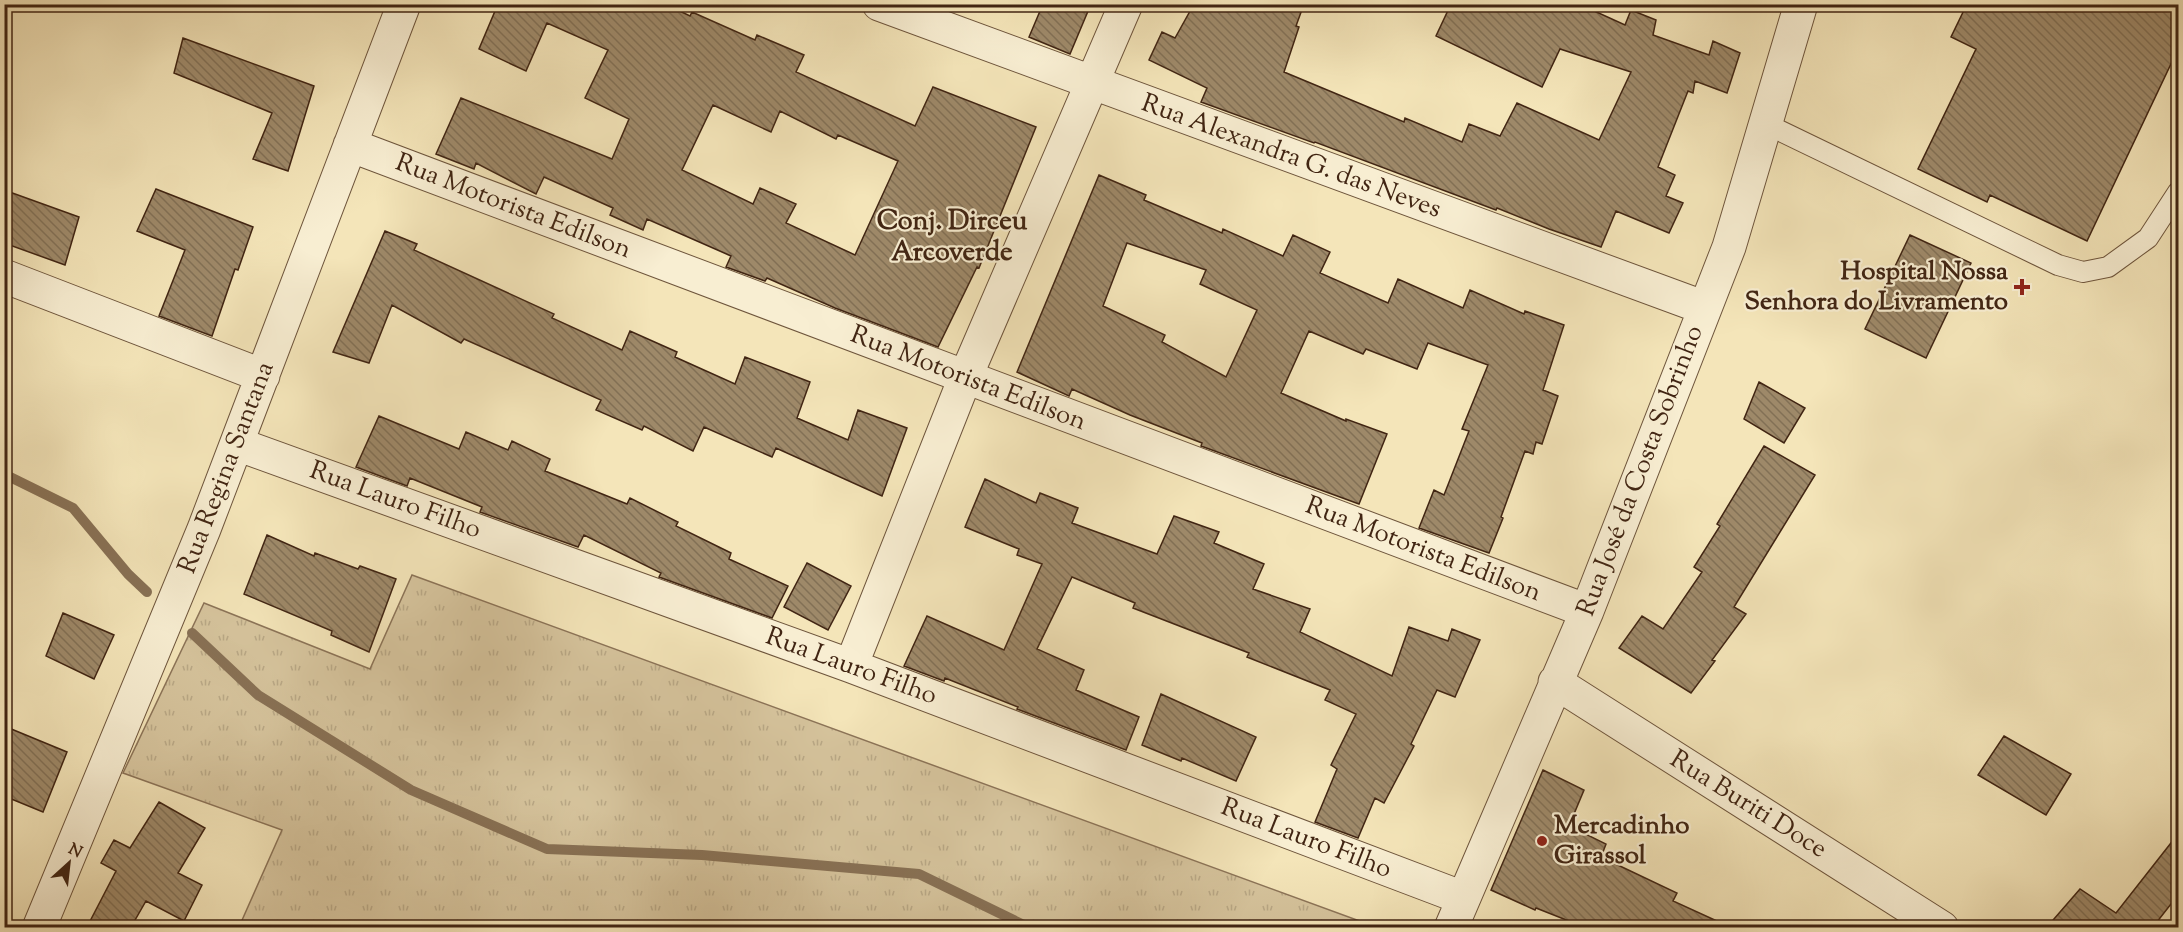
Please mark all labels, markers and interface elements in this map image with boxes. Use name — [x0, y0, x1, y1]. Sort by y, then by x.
street label: Rua Alexandra G. das Neves — [1136, 85, 1446, 229]
street label: Rua Motorista Edilson — [390, 145, 636, 269]
district label: Conj. Dirceu Arcoverde — [877, 203, 1028, 273]
place label: Hospital Nossa Senhora do Livramento — [1744, 254, 2008, 321]
marker: Hospital Nossa Senhora do Livramento — [2013, 278, 2031, 296]
street label: Rua Motorista Edilson — [845, 317, 1091, 441]
street label: Rua José da Costa Sobrinho — [1568, 320, 1714, 622]
street label: Rua Regina Santana — [170, 357, 284, 579]
street label: Rua Lauro Filho — [304, 453, 486, 549]
street label: Rua Motorista Edilson — [1300, 488, 1546, 612]
street label: Rua Lauro Filho — [760, 619, 942, 715]
street label: Rua Buriti Doce — [1662, 742, 1834, 868]
street label: Rua Lauro Filho — [1215, 789, 1397, 889]
place label: Mercadinho Girassol — [1554, 808, 1689, 875]
north arrow — [39, 833, 99, 893]
marker: Mercadinho Girassol — [1535, 834, 1549, 848]
text: N — [64, 839, 86, 865]

